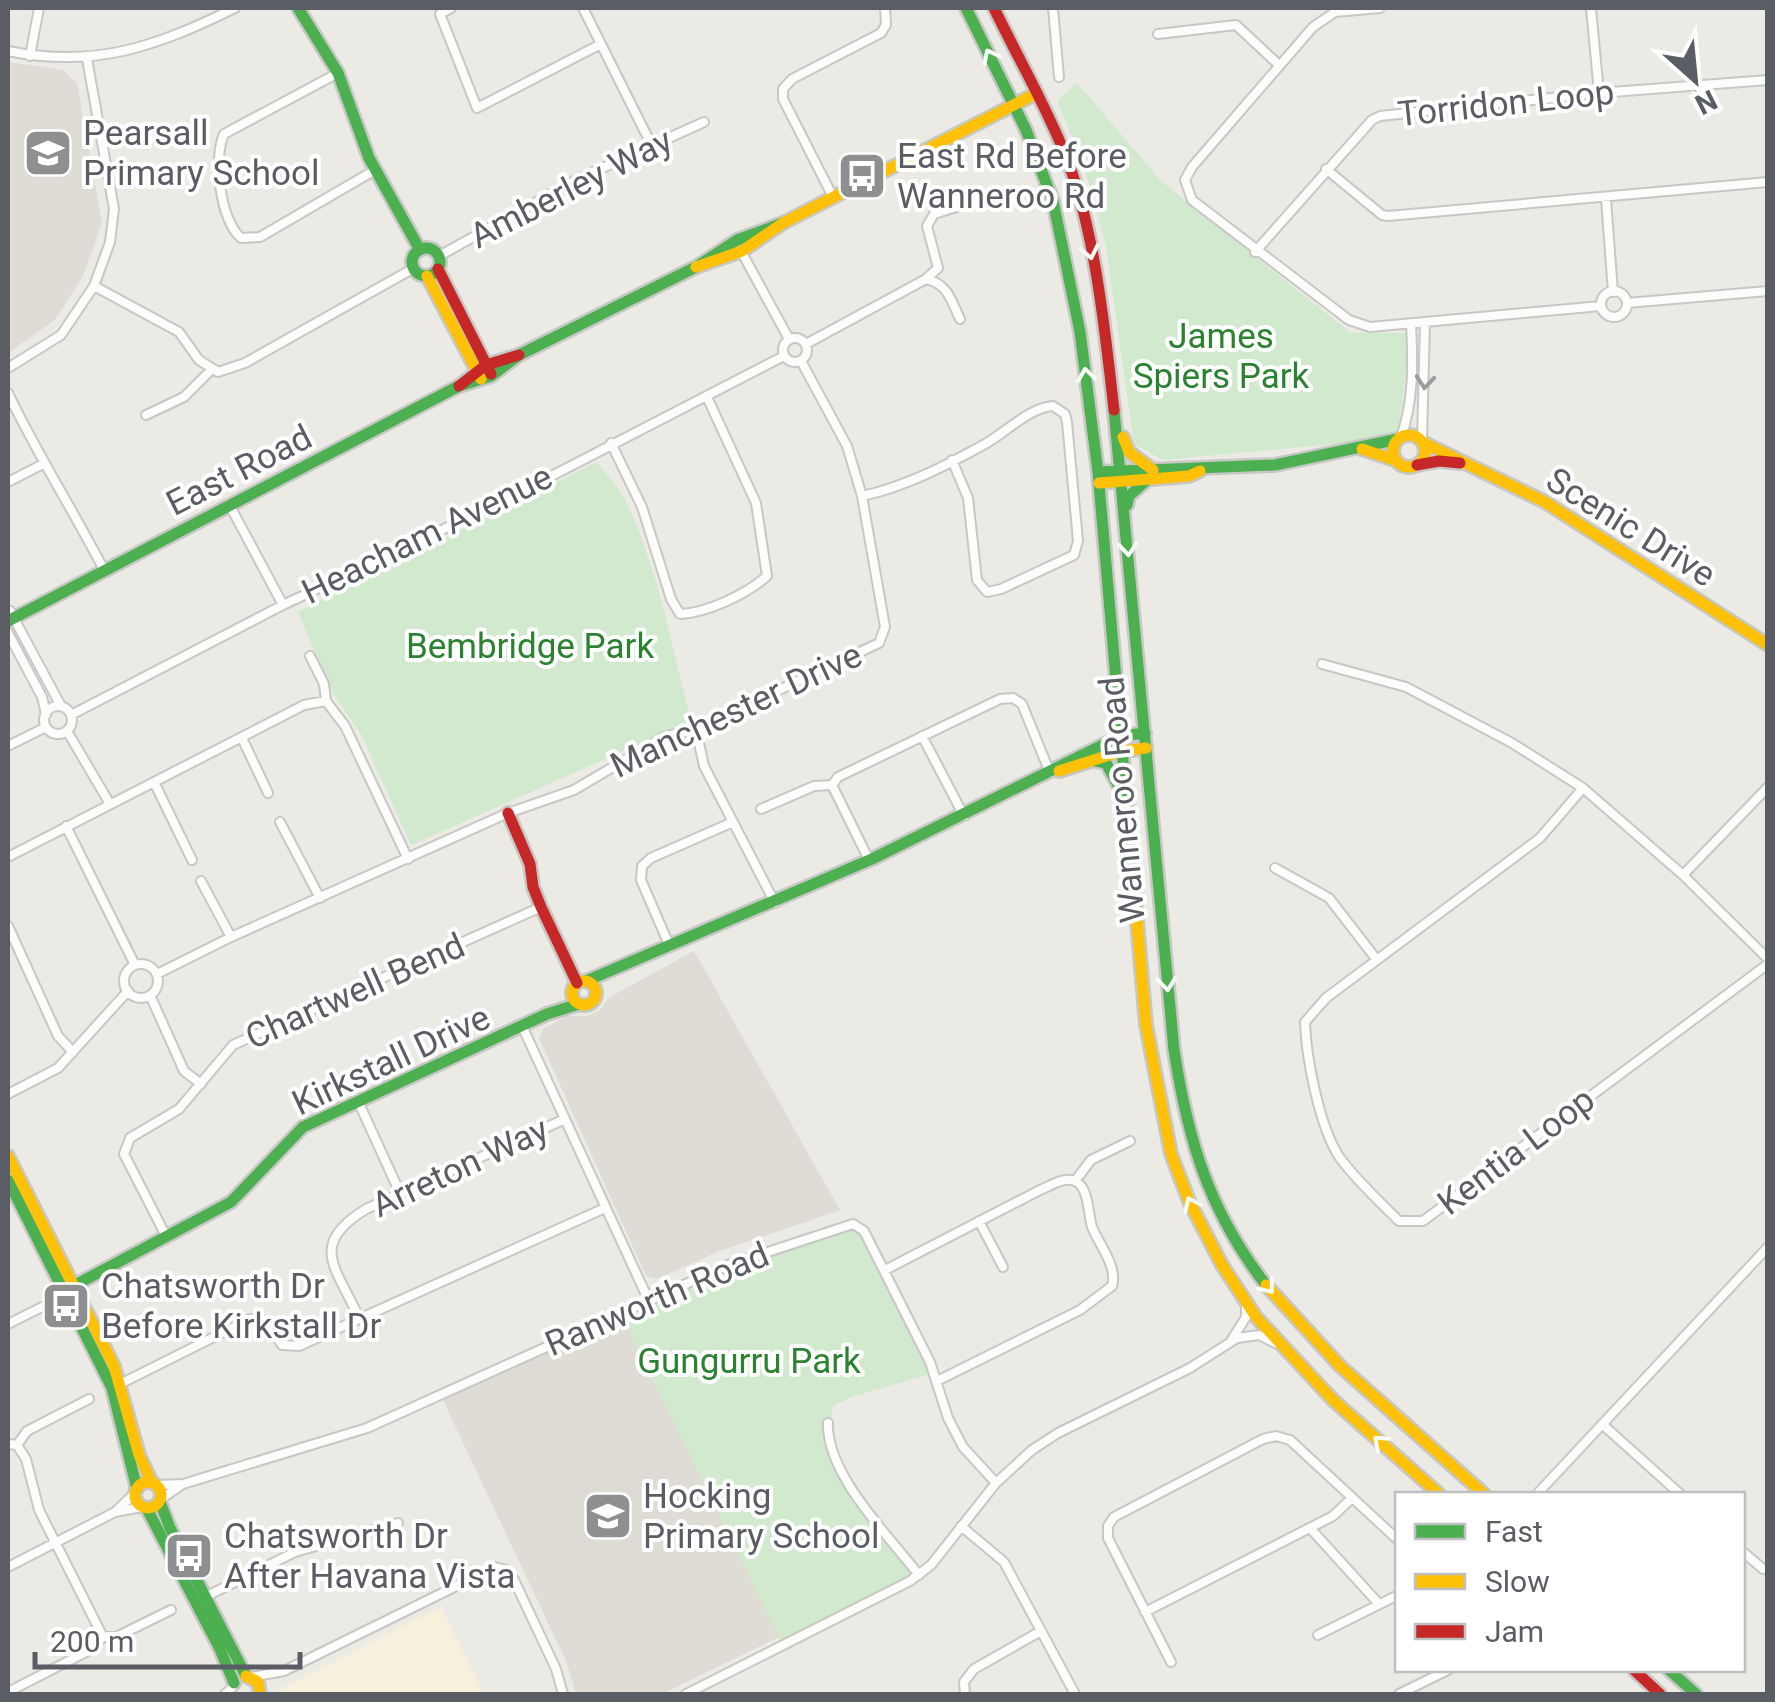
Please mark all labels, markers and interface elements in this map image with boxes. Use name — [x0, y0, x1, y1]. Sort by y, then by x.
north arrow — [1645, 30, 1745, 130]
one-way arrow — [983, 49, 1002, 67]
street label: Torridon Loop — [1396, 72, 1616, 135]
text: N — [1690, 83, 1722, 121]
place label: Pearsall Primary School — [83, 113, 319, 194]
street label: Amberley Way — [463, 120, 680, 257]
school or university icon: Pearsall Primary School — [22, 127, 74, 179]
place label: East Rd Before Wanneroo Rd — [897, 136, 1127, 217]
bus stop icon: East Rd Before Wanneroo Rd — [836, 150, 888, 202]
one-way arrow — [1078, 243, 1099, 260]
park label: James Spiers Park — [1133, 316, 1310, 397]
one-way arrow — [1076, 367, 1097, 383]
one-way arrow — [1414, 375, 1436, 391]
street label: East Road — [160, 416, 319, 524]
street label: Heacham Avenue — [296, 456, 559, 613]
street label: Scenic Drive — [1539, 459, 1723, 595]
one-way arrow — [1117, 541, 1138, 557]
park label: Bembridge Park — [406, 626, 654, 667]
street label: Manchester Drive — [604, 634, 868, 787]
street label: Wanneroo Road — [1091, 675, 1154, 925]
street label: Chartwell Bend — [239, 925, 471, 1058]
one-way arrow — [1156, 977, 1178, 993]
street label: Kirkstall Drive — [286, 997, 496, 1124]
street label: Kentia Loop — [1430, 1079, 1603, 1224]
street label: Arreton Way — [366, 1109, 555, 1226]
one-way arrow — [1184, 1197, 1204, 1215]
street label: Ranworth Road — [539, 1234, 775, 1365]
place label: Chatsworth Dr Before Kirkstall Dr — [101, 1266, 382, 1347]
one-way arrow — [1256, 1276, 1274, 1294]
bus stop icon: Chatsworth Dr Before Kirkstall Dr — [40, 1280, 92, 1332]
park label: Gungurru Park — [637, 1341, 861, 1382]
one-way arrow — [1373, 1436, 1392, 1454]
place label: Hocking Primary School — [643, 1476, 879, 1557]
school or university icon: Hocking Primary School — [582, 1490, 634, 1542]
legend — [1395, 1492, 1745, 1672]
text: Fast — [1485, 1514, 1543, 1549]
place label: Chatsworth Dr After Havana Vista — [224, 1516, 515, 1597]
bus stop icon: Chatsworth Dr After Havana Vista — [163, 1530, 215, 1582]
text: Slow — [1485, 1564, 1550, 1599]
scale bar — [35, 1607, 300, 1669]
text: Jam — [1485, 1614, 1544, 1649]
text: 200 m — [50, 1624, 134, 1659]

